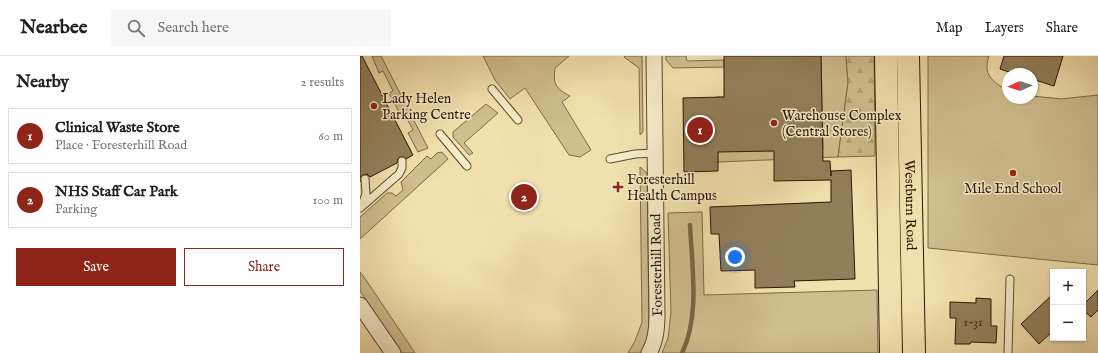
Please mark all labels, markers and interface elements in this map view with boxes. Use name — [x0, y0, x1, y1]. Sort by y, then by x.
search box — [111, 10, 391, 46]
text: Nearbee — [20, 16, 87, 40]
icon: search — [125, 17, 147, 39]
text: Search here — [157, 18, 229, 37]
text: Map — [936, 19, 963, 37]
text: Layers — [985, 19, 1024, 37]
text: Share — [1046, 19, 1078, 37]
north arrow — [1002, 68, 1038, 104]
text: Nearby — [16, 72, 69, 93]
text: 2 results — [300, 74, 344, 91]
place label: Lady Helen Parking Centre — [382, 90, 471, 124]
marker: Lady Helen Parking Centre — [369, 101, 379, 111]
place label: Warehouse Complex (Central Stores) — [782, 107, 902, 141]
pin: 1 — [687, 115, 713, 145]
text: Clinical Waste Store — [55, 118, 180, 137]
marker: Warehouse Complex (Central Stores) — [769, 118, 779, 128]
text: 1 — [28, 128, 32, 145]
text: 60 m — [318, 128, 343, 145]
text: Place · Foresterhill Road — [55, 137, 187, 154]
street label: Westburn Road — [900, 159, 920, 251]
marker: Mile End School — [1008, 168, 1018, 178]
place label: Foresterhill Health Campus — [627, 171, 717, 205]
place label: Mile End School — [964, 180, 1062, 198]
marker: Foresterhill Health Campus — [612, 181, 624, 193]
text: NHS Staff Car Park — [55, 182, 178, 201]
pin: 2 — [511, 182, 537, 212]
text: 2 — [27, 192, 33, 209]
text: 100 m — [313, 192, 343, 209]
text: Parking — [55, 201, 97, 218]
street label: Foresterhill Road — [647, 213, 667, 316]
your location — [725, 247, 745, 267]
button: Save — [16, 248, 176, 286]
button: Share — [184, 248, 344, 286]
map controls — [1050, 269, 1086, 341]
button: + — [1050, 269, 1086, 305]
button: − — [1050, 305, 1086, 341]
house number: 1-31 — [964, 315, 983, 330]

